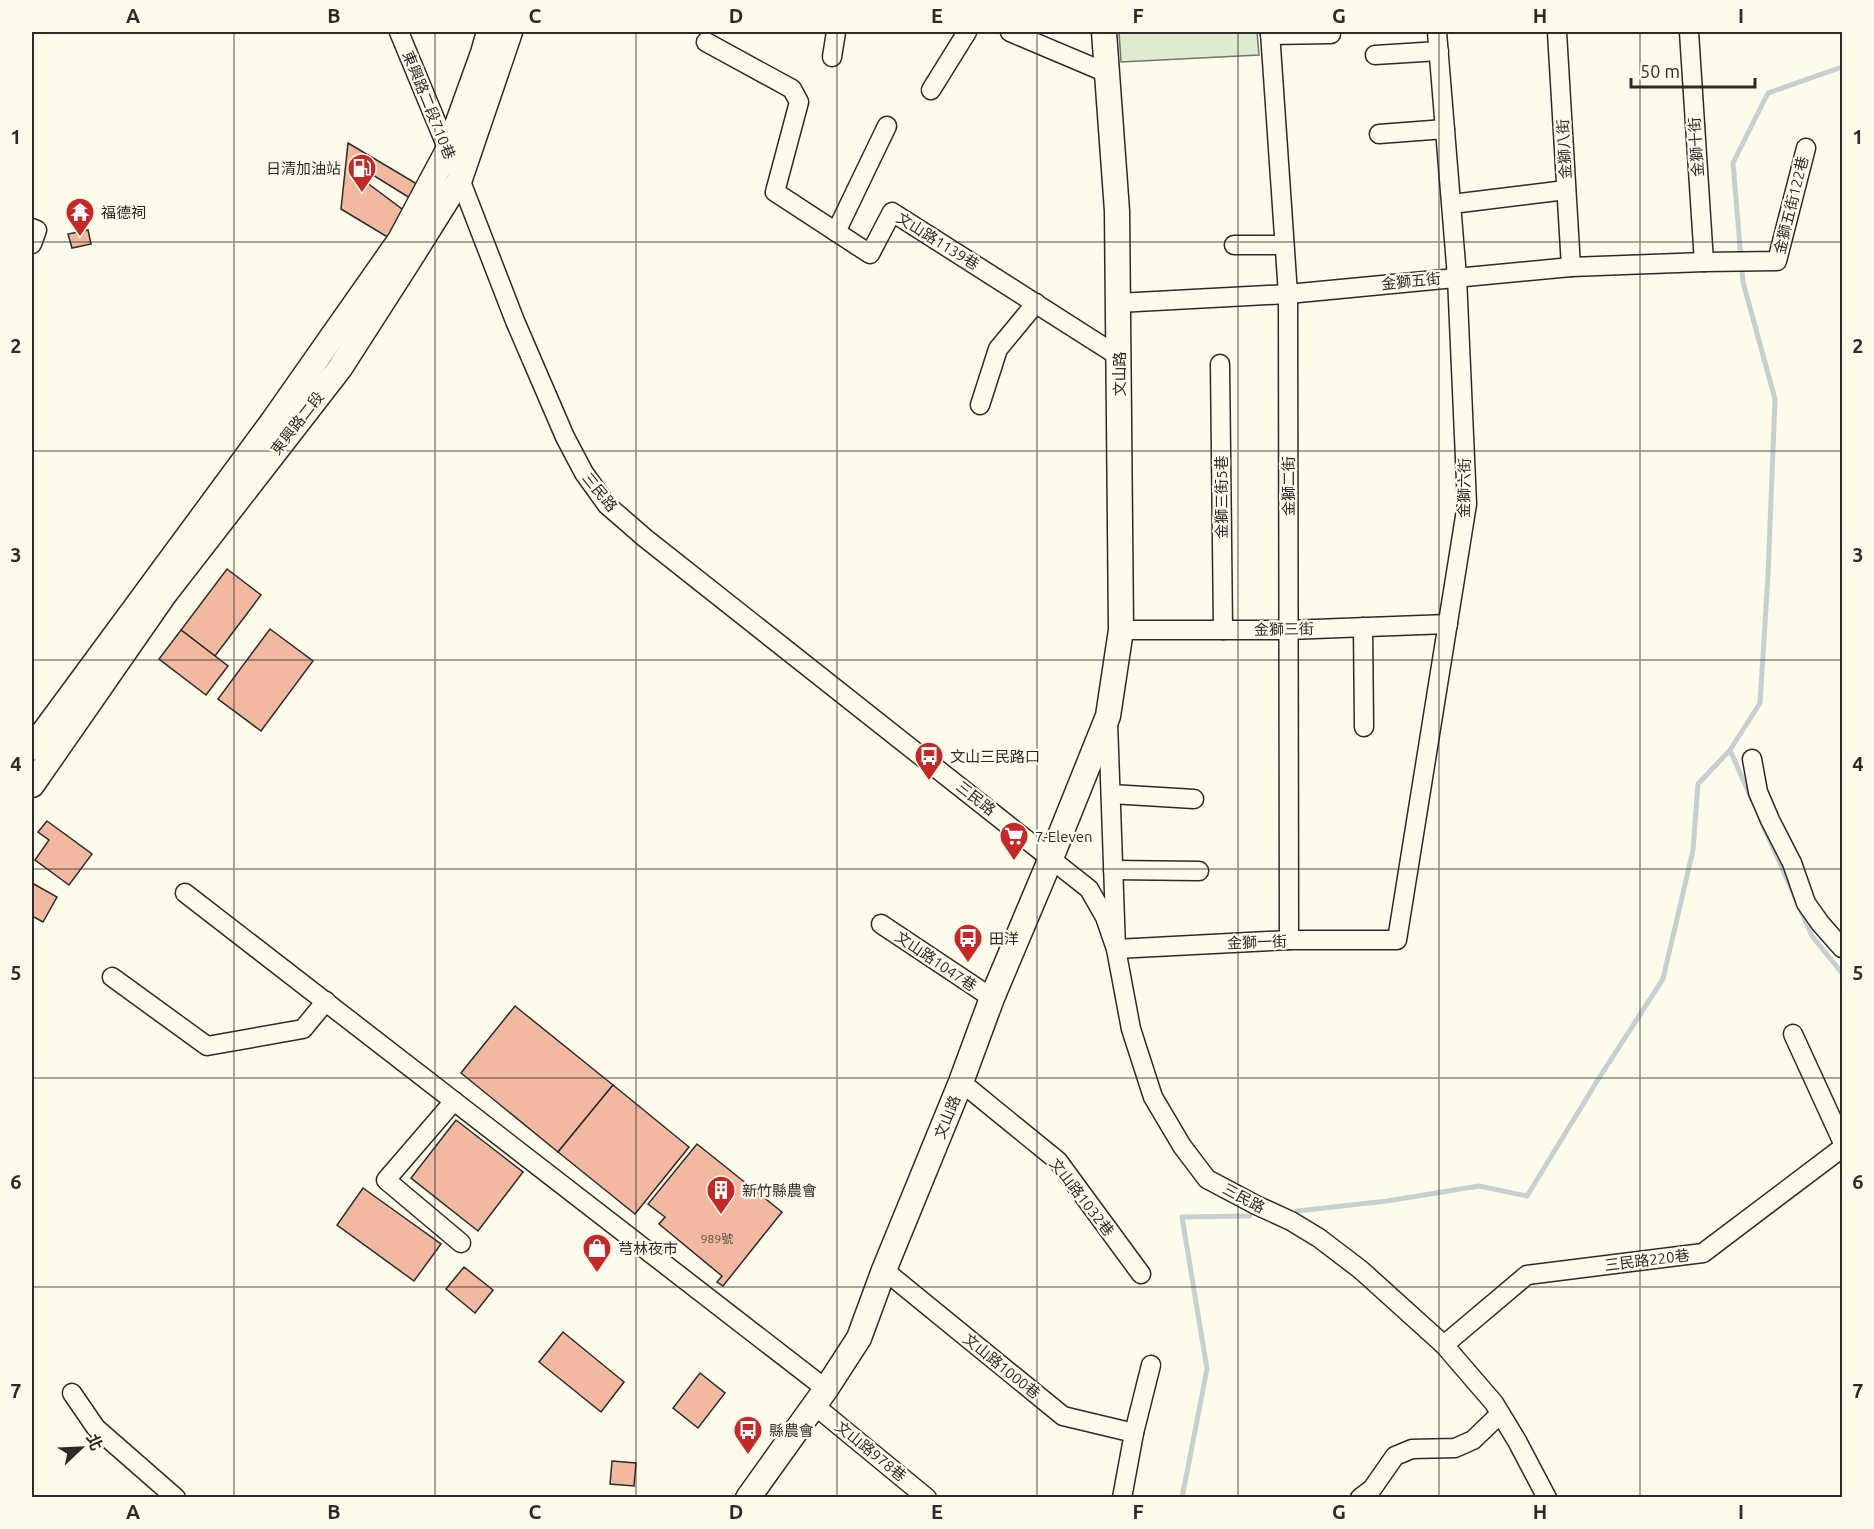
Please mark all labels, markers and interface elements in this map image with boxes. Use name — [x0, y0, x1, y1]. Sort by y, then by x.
text: A — [126, 4, 140, 27]
text: B — [327, 4, 341, 27]
text: C — [529, 4, 542, 27]
text: D — [729, 4, 743, 27]
text: E — [931, 4, 943, 27]
text: F — [1132, 4, 1144, 27]
text: G — [1332, 4, 1346, 27]
text: H — [1533, 4, 1547, 27]
text: I — [1738, 4, 1744, 27]
street label: 東興路二段710巷 — [400, 48, 458, 162]
scale bar — [1631, 51, 1756, 89]
text: 50 m — [1640, 61, 1680, 81]
street label: 金獅十街 — [1685, 116, 1707, 178]
street label: 金獅八街 — [1554, 119, 1574, 179]
text: 1 — [10, 125, 22, 148]
text: 1 — [1852, 125, 1864, 148]
fuel station icon: 日清加油站 — [346, 152, 378, 194]
street label: 金獅五街122巷 — [1771, 154, 1811, 256]
place label: 日清加油站 — [266, 160, 341, 177]
temple icon: 福德祠 — [64, 196, 96, 238]
place label: 福德祠 — [101, 204, 146, 221]
street label: 文山路1139巷 — [894, 209, 982, 273]
street label: 金獅五街 — [1380, 269, 1442, 293]
text: 2 — [10, 334, 22, 357]
text: 2 — [1852, 334, 1864, 357]
street label: 文山路 — [1111, 351, 1128, 397]
street label: 東興路二段 — [267, 388, 327, 458]
street label: 金獅三街5巷 — [1213, 455, 1230, 539]
street label: 金獅二街 — [1280, 456, 1297, 516]
street label: 金獅六街 — [1455, 458, 1473, 518]
street label: 三民路 — [579, 469, 621, 515]
text: 3 — [10, 543, 22, 566]
text: 3 — [1852, 543, 1864, 566]
street label: 金獅三街 — [1254, 620, 1314, 638]
bus stop icon: 文山三民路口 — [913, 740, 945, 782]
place label: 文山三民路口 — [950, 748, 1040, 765]
text: 4 — [10, 752, 22, 775]
text: 4 — [1852, 752, 1864, 775]
street label: 三民路 — [953, 777, 999, 819]
supermarket icon: 7-Eleven — [998, 820, 1030, 862]
place label: 7-Eleven — [1035, 828, 1093, 845]
bus stop icon: 田洋 — [952, 922, 984, 964]
street label: 文山路1047巷 — [892, 928, 980, 994]
place label: 田洋 — [989, 930, 1019, 947]
street label: 金獅一街 — [1227, 932, 1287, 952]
text: 5 — [10, 961, 22, 984]
text: 5 — [1852, 961, 1864, 984]
street label: 文山路 — [931, 1093, 963, 1141]
street label: 文山路1032巷 — [1046, 1155, 1118, 1239]
text: 6 — [10, 1170, 22, 1193]
text: 6 — [1852, 1170, 1864, 1193]
building icon: 新竹縣農會 — [705, 1174, 737, 1216]
street label: 三民路 — [1220, 1180, 1268, 1216]
place label: 新竹縣農會 — [742, 1182, 817, 1199]
shop icon: 芎林夜市 — [581, 1232, 613, 1274]
house number: 989號 — [701, 1232, 733, 1245]
place label: 芎林夜市 — [618, 1240, 678, 1257]
street label: 三民路220巷 — [1604, 1246, 1690, 1274]
street label: 文山路1000巷 — [960, 1330, 1044, 1402]
text: 7 — [10, 1379, 22, 1402]
text: 7 — [1852, 1379, 1864, 1402]
bus stop icon: 縣農會 — [732, 1414, 764, 1456]
north arrow — [51, 1418, 111, 1478]
street label: 文山路978巷 — [832, 1418, 910, 1484]
place label: 縣農會 — [769, 1422, 814, 1439]
text: 北 — [83, 1431, 106, 1453]
text: A — [126, 1500, 140, 1523]
text: B — [327, 1500, 341, 1523]
text: C — [529, 1500, 542, 1523]
text: D — [729, 1500, 743, 1523]
text: E — [931, 1500, 943, 1523]
text: F — [1132, 1500, 1144, 1523]
text: G — [1332, 1500, 1346, 1523]
text: H — [1533, 1500, 1547, 1523]
text: I — [1738, 1500, 1744, 1523]

